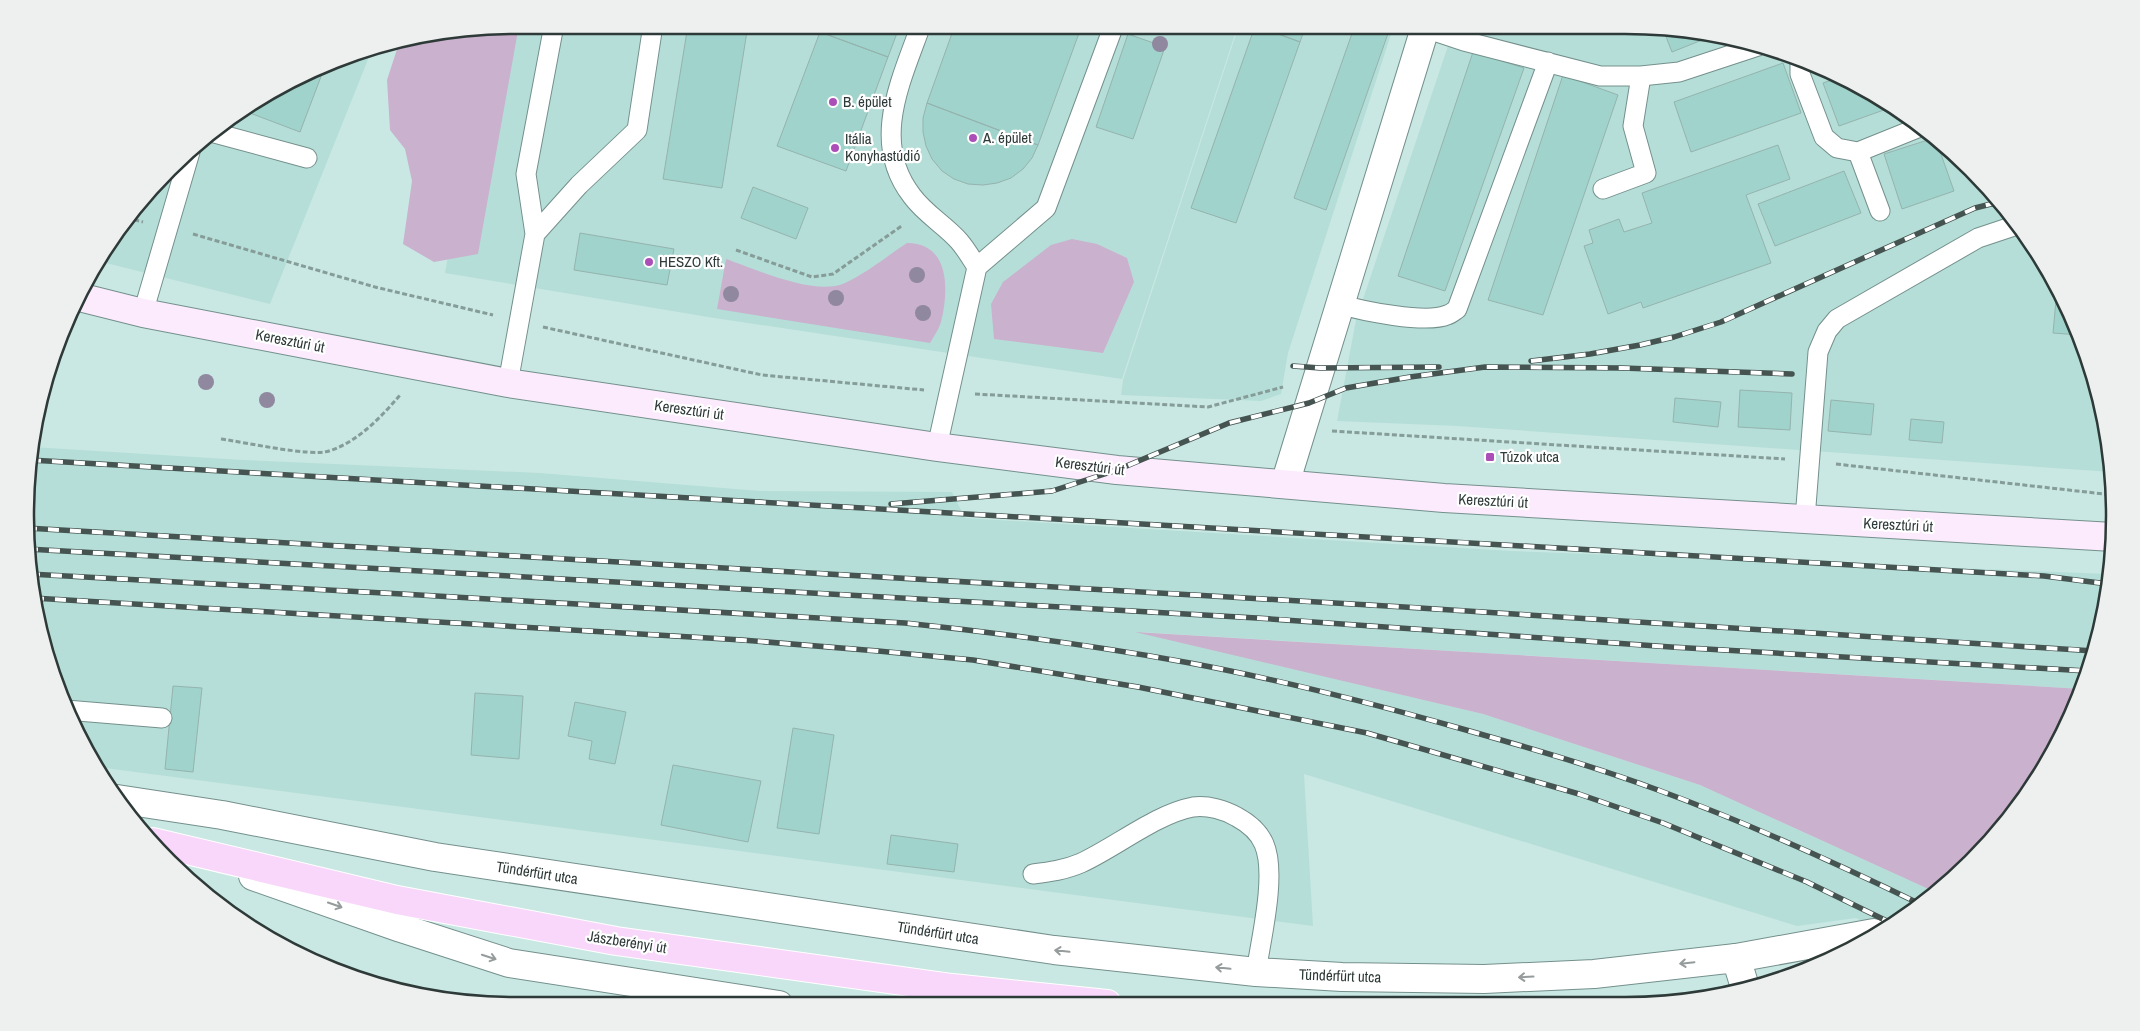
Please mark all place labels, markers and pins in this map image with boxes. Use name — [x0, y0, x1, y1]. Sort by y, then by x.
place label: B. épület — [843, 91, 892, 112]
marker: B. épület — [827, 96, 839, 108]
place label: A. épület — [982, 127, 1032, 148]
place label: Itália Konyhastúdió — [845, 128, 920, 166]
marker: A. épület — [967, 132, 979, 144]
marker: Itália Konyhastúdió — [829, 142, 841, 154]
place label: HESZO Kft. — [659, 251, 723, 272]
marker: HESZO Kft. — [643, 256, 655, 268]
place label: Túzok utca — [1500, 446, 1559, 467]
marker: Túzok utca — [1484, 451, 1496, 463]

